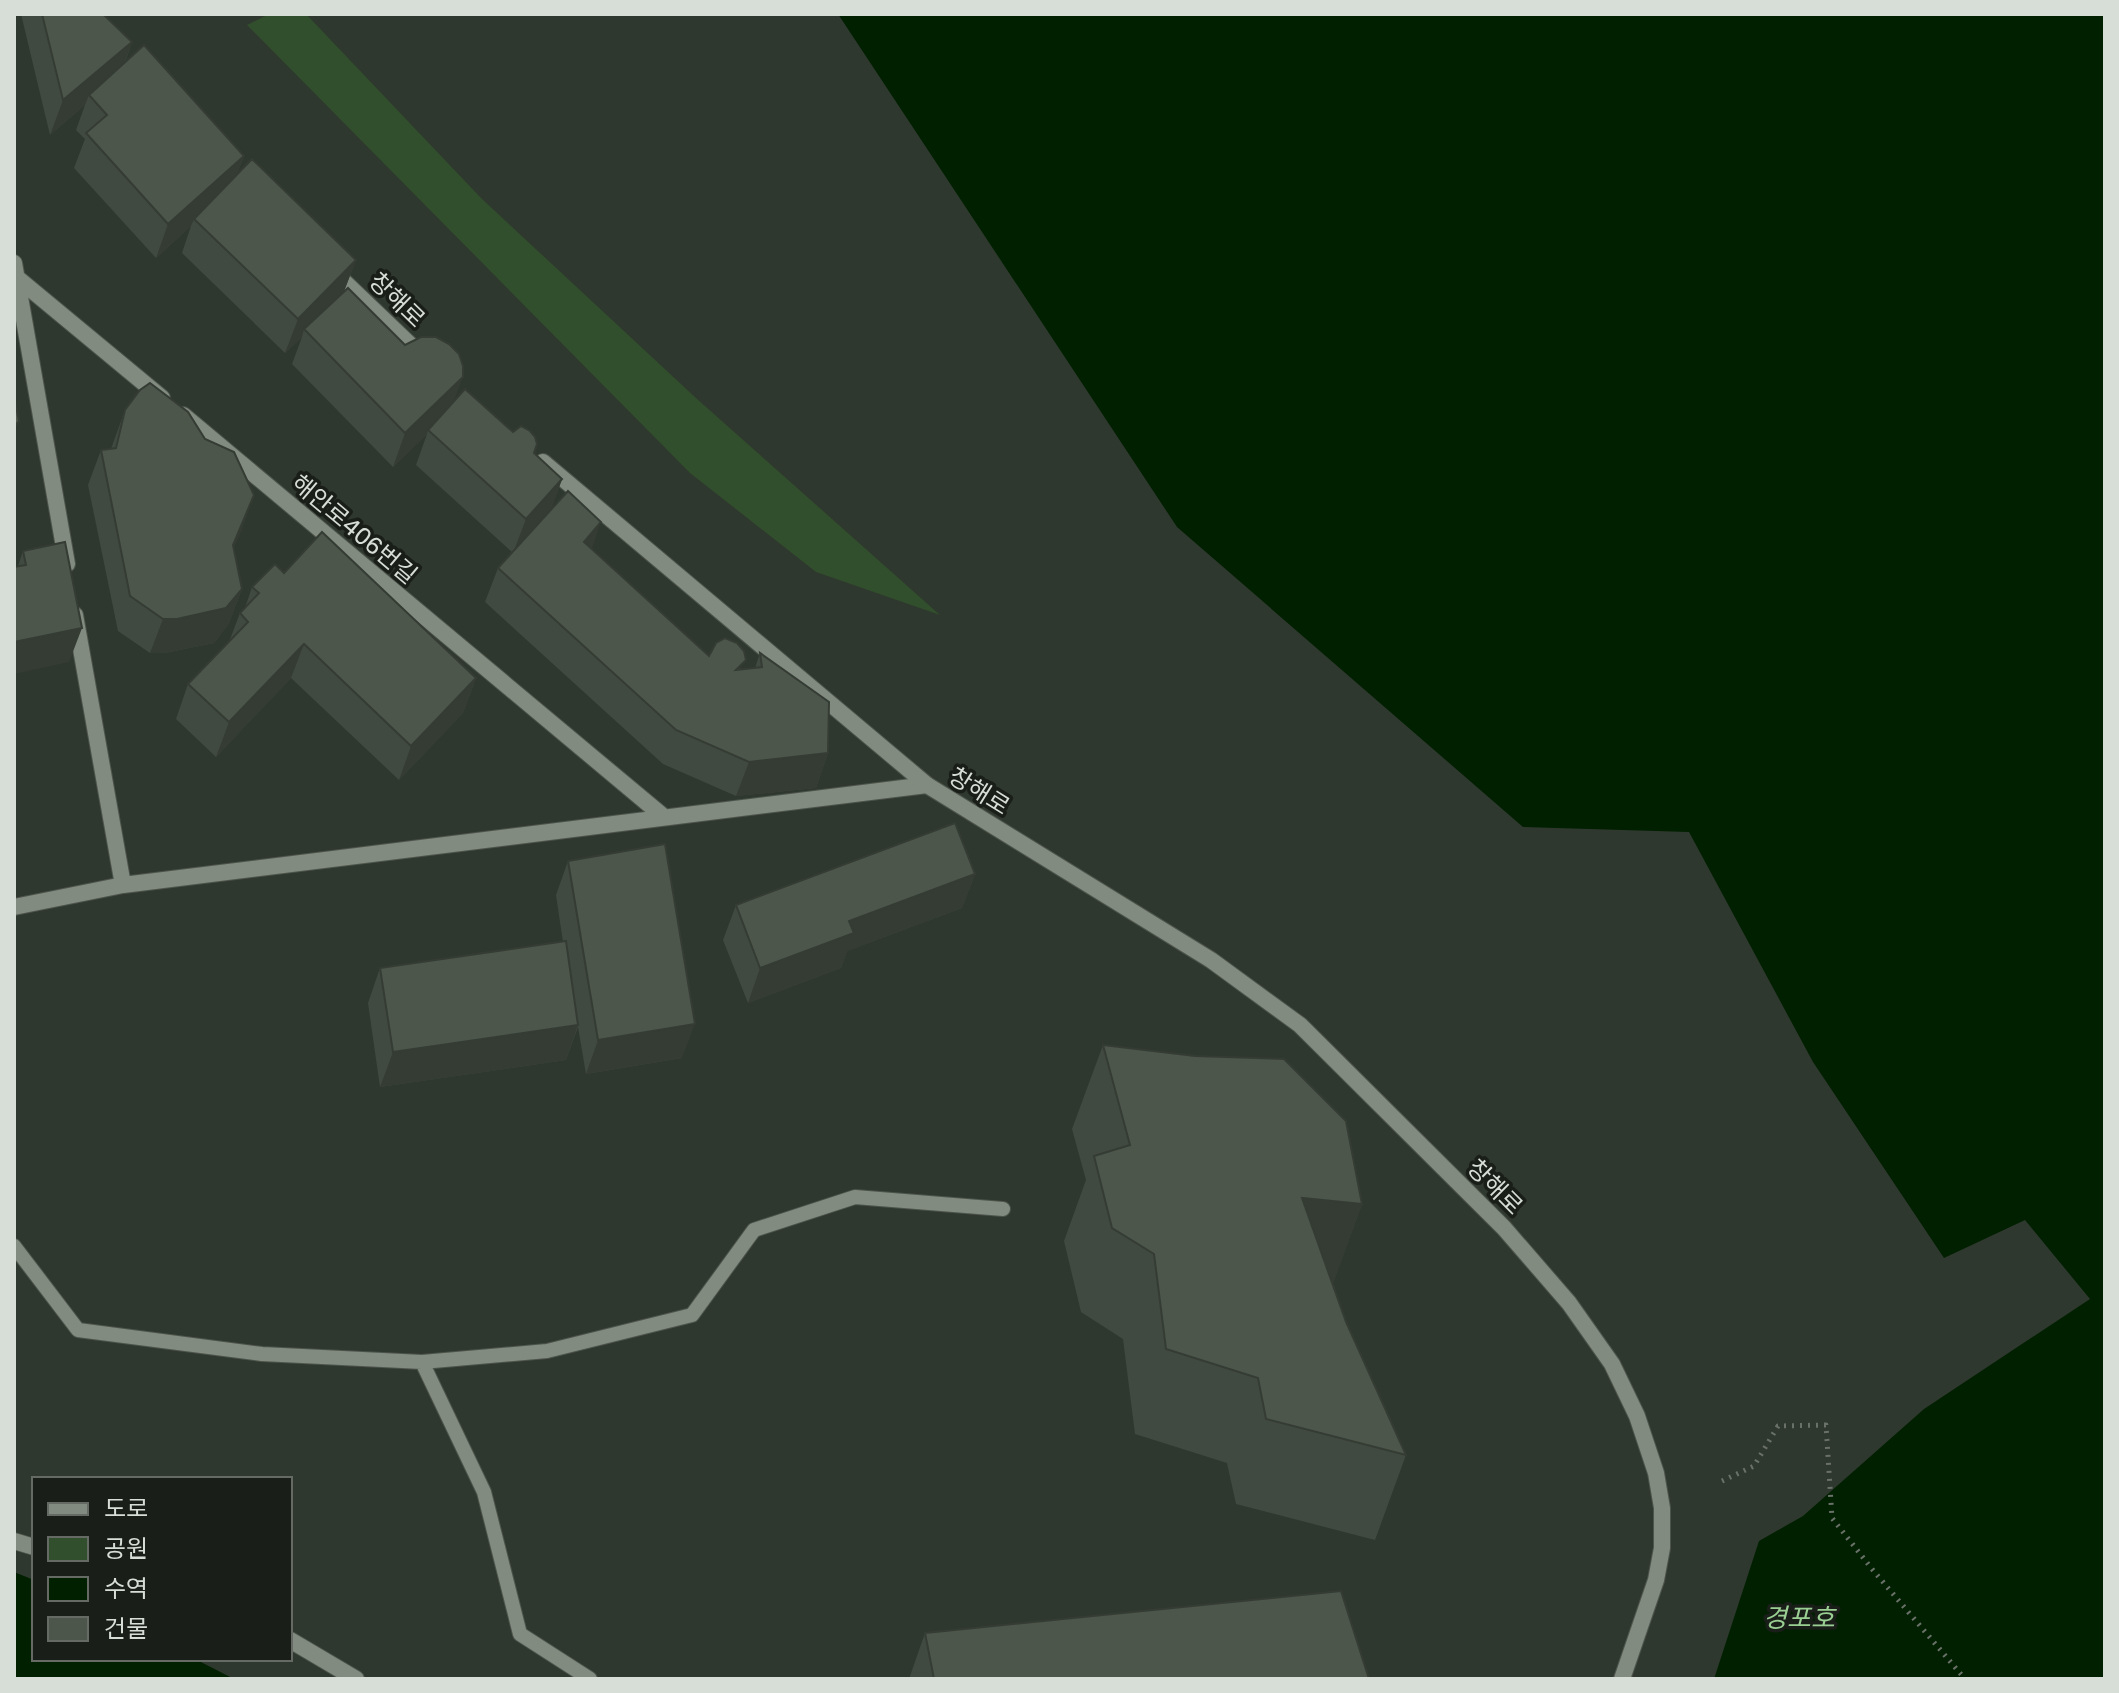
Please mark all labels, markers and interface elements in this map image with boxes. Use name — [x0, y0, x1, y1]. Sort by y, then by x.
street label: 창해로 — [364, 266, 432, 332]
street label: 해안로406번길 — [287, 467, 423, 589]
street label: 창해로 — [944, 760, 1016, 820]
street label: 창해로 — [1462, 1152, 1530, 1220]
legend — [32, 1477, 292, 1661]
text: 도로 — [104, 1493, 148, 1522]
text: 공원 — [104, 1533, 148, 1562]
text: 수역 — [104, 1573, 148, 1602]
water label: 경포호 — [1763, 1602, 1837, 1633]
text: 건물 — [104, 1613, 148, 1642]

